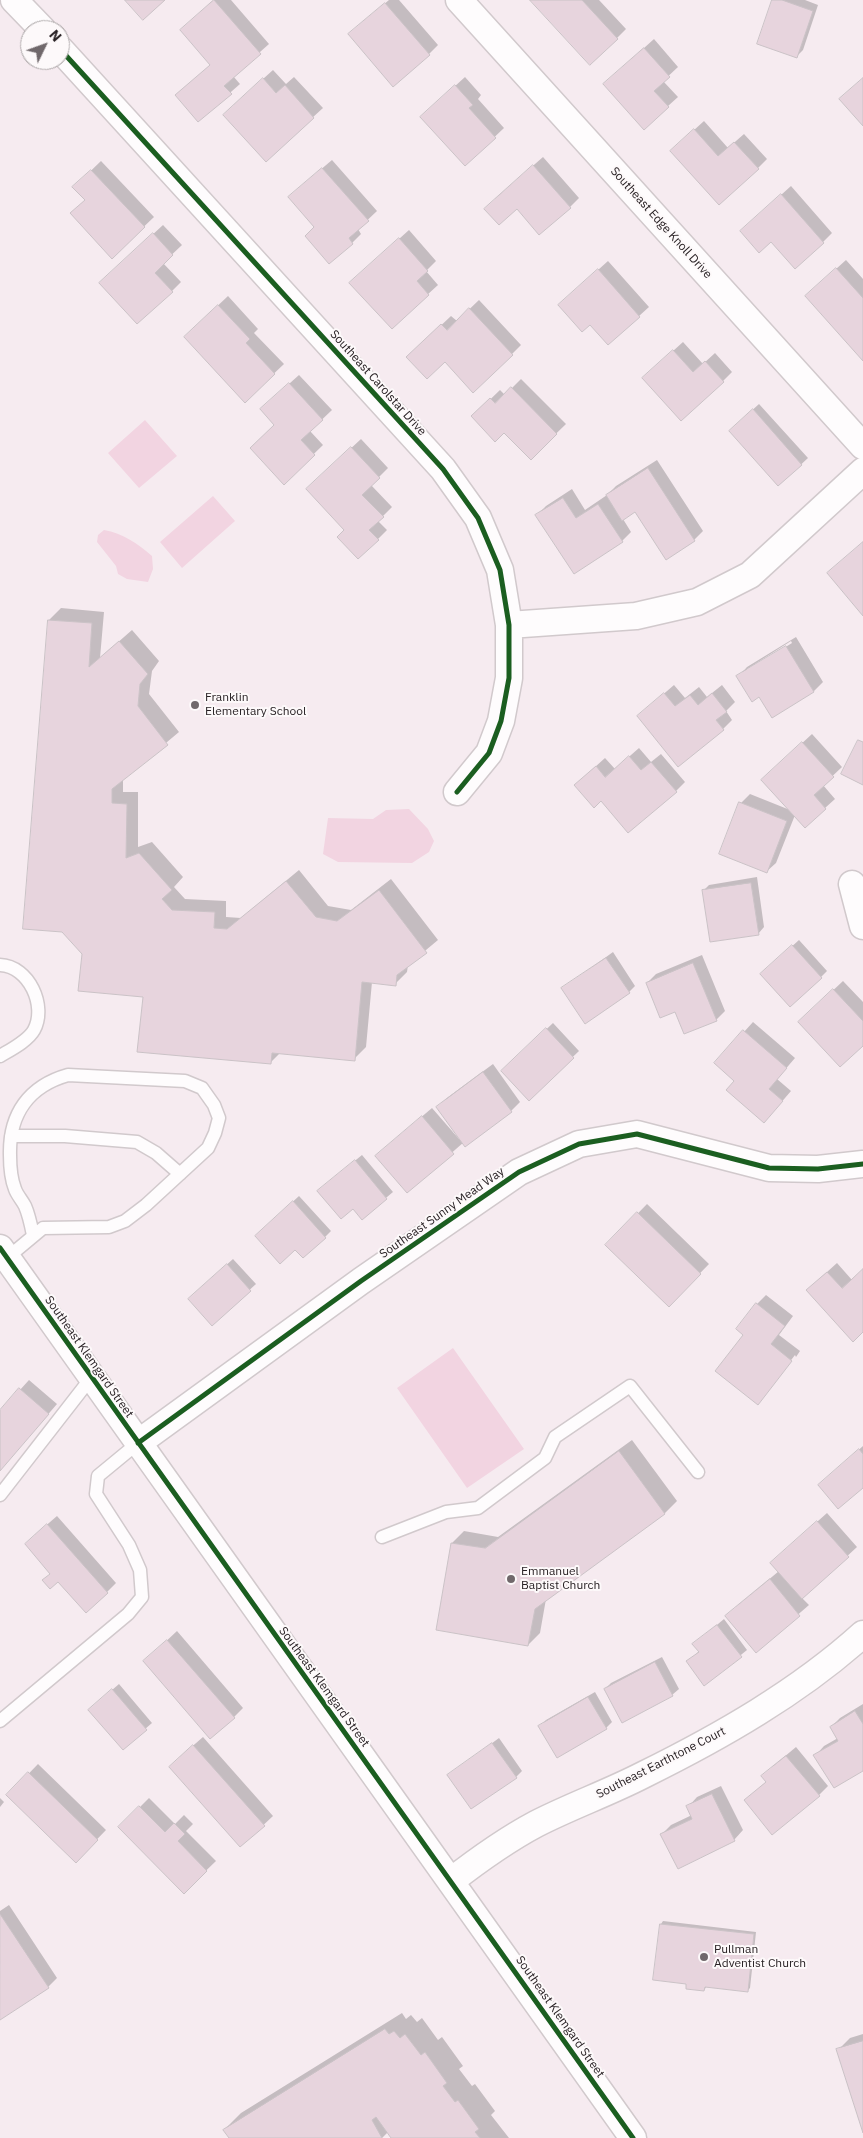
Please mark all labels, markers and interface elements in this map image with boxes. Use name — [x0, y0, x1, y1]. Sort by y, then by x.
north arrow — [20, 20, 70, 70]
text: N — [45, 26, 65, 45]
street label: Southeast Edge Knoll Drive — [607, 164, 715, 282]
street label: Southeast Carolstar Drive — [327, 327, 429, 439]
place label: Franklin Elementary School — [205, 691, 306, 719]
marker: Franklin Elementary School — [189, 699, 201, 711]
street label: Southeast Sunny Mead Way — [377, 1164, 507, 1262]
street label: Southeast Klemgard Street — [42, 1293, 136, 1421]
place label: Emmanuel Baptist Church — [521, 1565, 600, 1593]
marker: Emmanuel Baptist Church — [505, 1573, 517, 1585]
street label: Southeast Klemgard Street — [276, 1624, 372, 1750]
street label: Southeast Earthtone Court — [594, 1724, 728, 1802]
place label: Pullman Adventist Church — [714, 1943, 806, 1971]
marker: Pullman Adventist Church — [698, 1951, 710, 1963]
street label: Southeast Klemgard Street — [513, 1953, 607, 2081]

